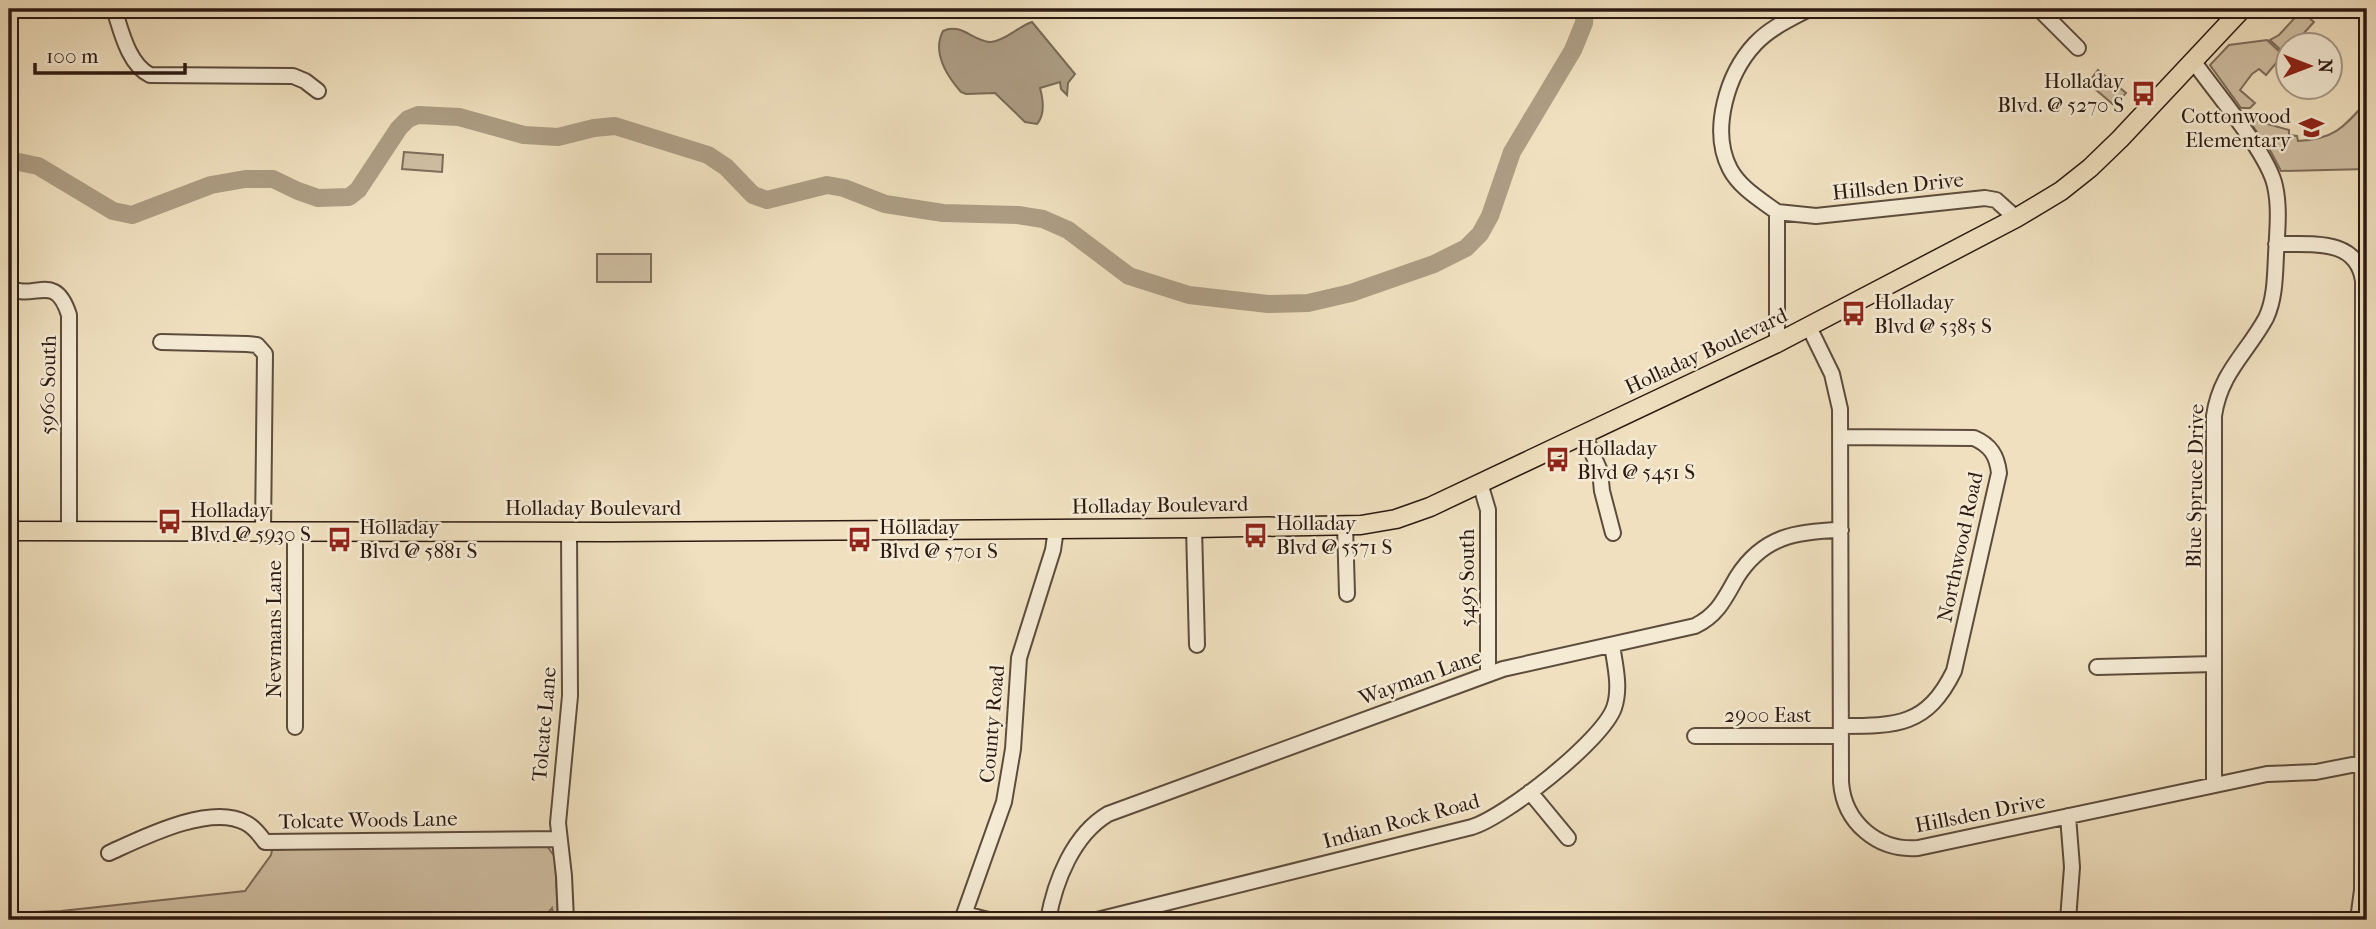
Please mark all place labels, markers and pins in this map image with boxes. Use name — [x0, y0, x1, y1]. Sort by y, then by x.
place label: Holladay Blvd. @ 5270 S — [1997, 69, 2125, 117]
bus stop icon: Holladay Blvd. @ 5270 S — [2130, 79, 2158, 107]
place label: Cottonwood Elementary — [2181, 104, 2292, 152]
school or university icon: Cottonwood Elementary — [2297, 114, 2325, 142]
place label: Holladay Blvd @ 5385 S — [1874, 290, 1992, 338]
bus stop icon: Holladay Blvd @ 5385 S — [1840, 300, 1868, 328]
place label: Holladay Blvd @ 5451 S — [1577, 436, 1695, 484]
bus stop icon: Holladay Blvd @ 5451 S — [1543, 446, 1571, 474]
place label: Holladay Blvd @ 5930 S — [190, 498, 311, 546]
bus stop icon: Holladay Blvd @ 5930 S — [156, 508, 184, 536]
place label: Holladay Blvd @ 5571 S — [1276, 511, 1392, 559]
place label: Holladay Blvd @ 5881 S — [359, 515, 477, 563]
place label: Holladay Blvd @ 5701 S — [879, 515, 998, 563]
bus stop icon: Holladay Blvd @ 5571 S — [1242, 521, 1270, 549]
bus stop icon: Holladay Blvd @ 5881 S — [325, 525, 353, 553]
bus stop icon: Holladay Blvd @ 5701 S — [845, 525, 873, 553]

